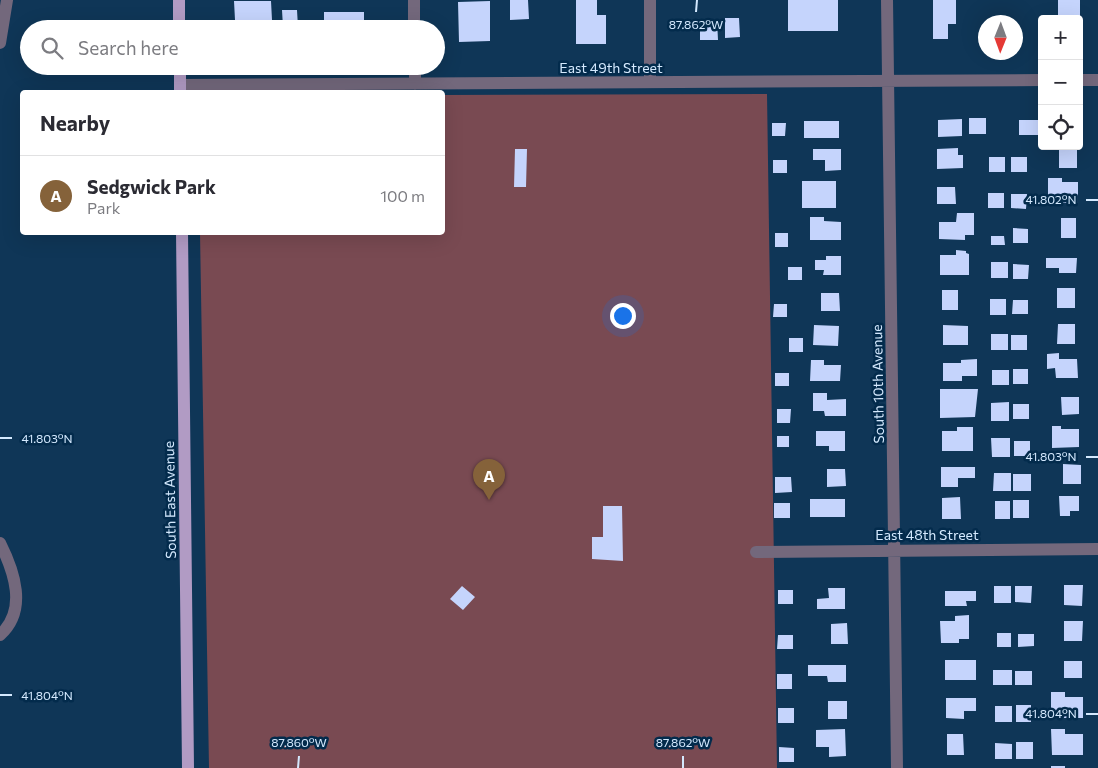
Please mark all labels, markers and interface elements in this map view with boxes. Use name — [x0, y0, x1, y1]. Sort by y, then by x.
north arrow — [978, 15, 1023, 60]
map controls — [1038, 15, 1083, 150]
button: + — [1038, 15, 1083, 60]
text: 87.862°W — [669, 17, 723, 31]
search box — [20, 20, 445, 75]
icon: search — [38, 34, 66, 62]
text: Search here — [78, 36, 178, 59]
street label: East 49th Street — [559, 59, 663, 76]
button: − — [1038, 60, 1083, 105]
button: locate — [1038, 105, 1083, 150]
text: Nearby — [40, 110, 110, 135]
text: Sedgwick Park — [87, 175, 216, 198]
text: A — [50, 186, 62, 205]
text: 100 m — [380, 186, 425, 205]
text: 41.802°N — [1025, 192, 1077, 206]
text: Park — [87, 198, 120, 217]
your location — [610, 303, 636, 329]
street label: South 10th Avenue — [868, 324, 887, 444]
text: 41.803°N — [21, 431, 73, 445]
street label: South East Avenue — [160, 441, 179, 559]
text: 41.803°N — [1025, 449, 1077, 463]
pin: A — [473, 459, 505, 500]
street label: East 48th Street — [875, 526, 979, 543]
text: 41.804°N — [21, 688, 73, 702]
text: 41.804°N — [1025, 706, 1077, 720]
text: 87.860°W — [271, 735, 327, 749]
text: 87.862°W — [656, 735, 710, 749]

